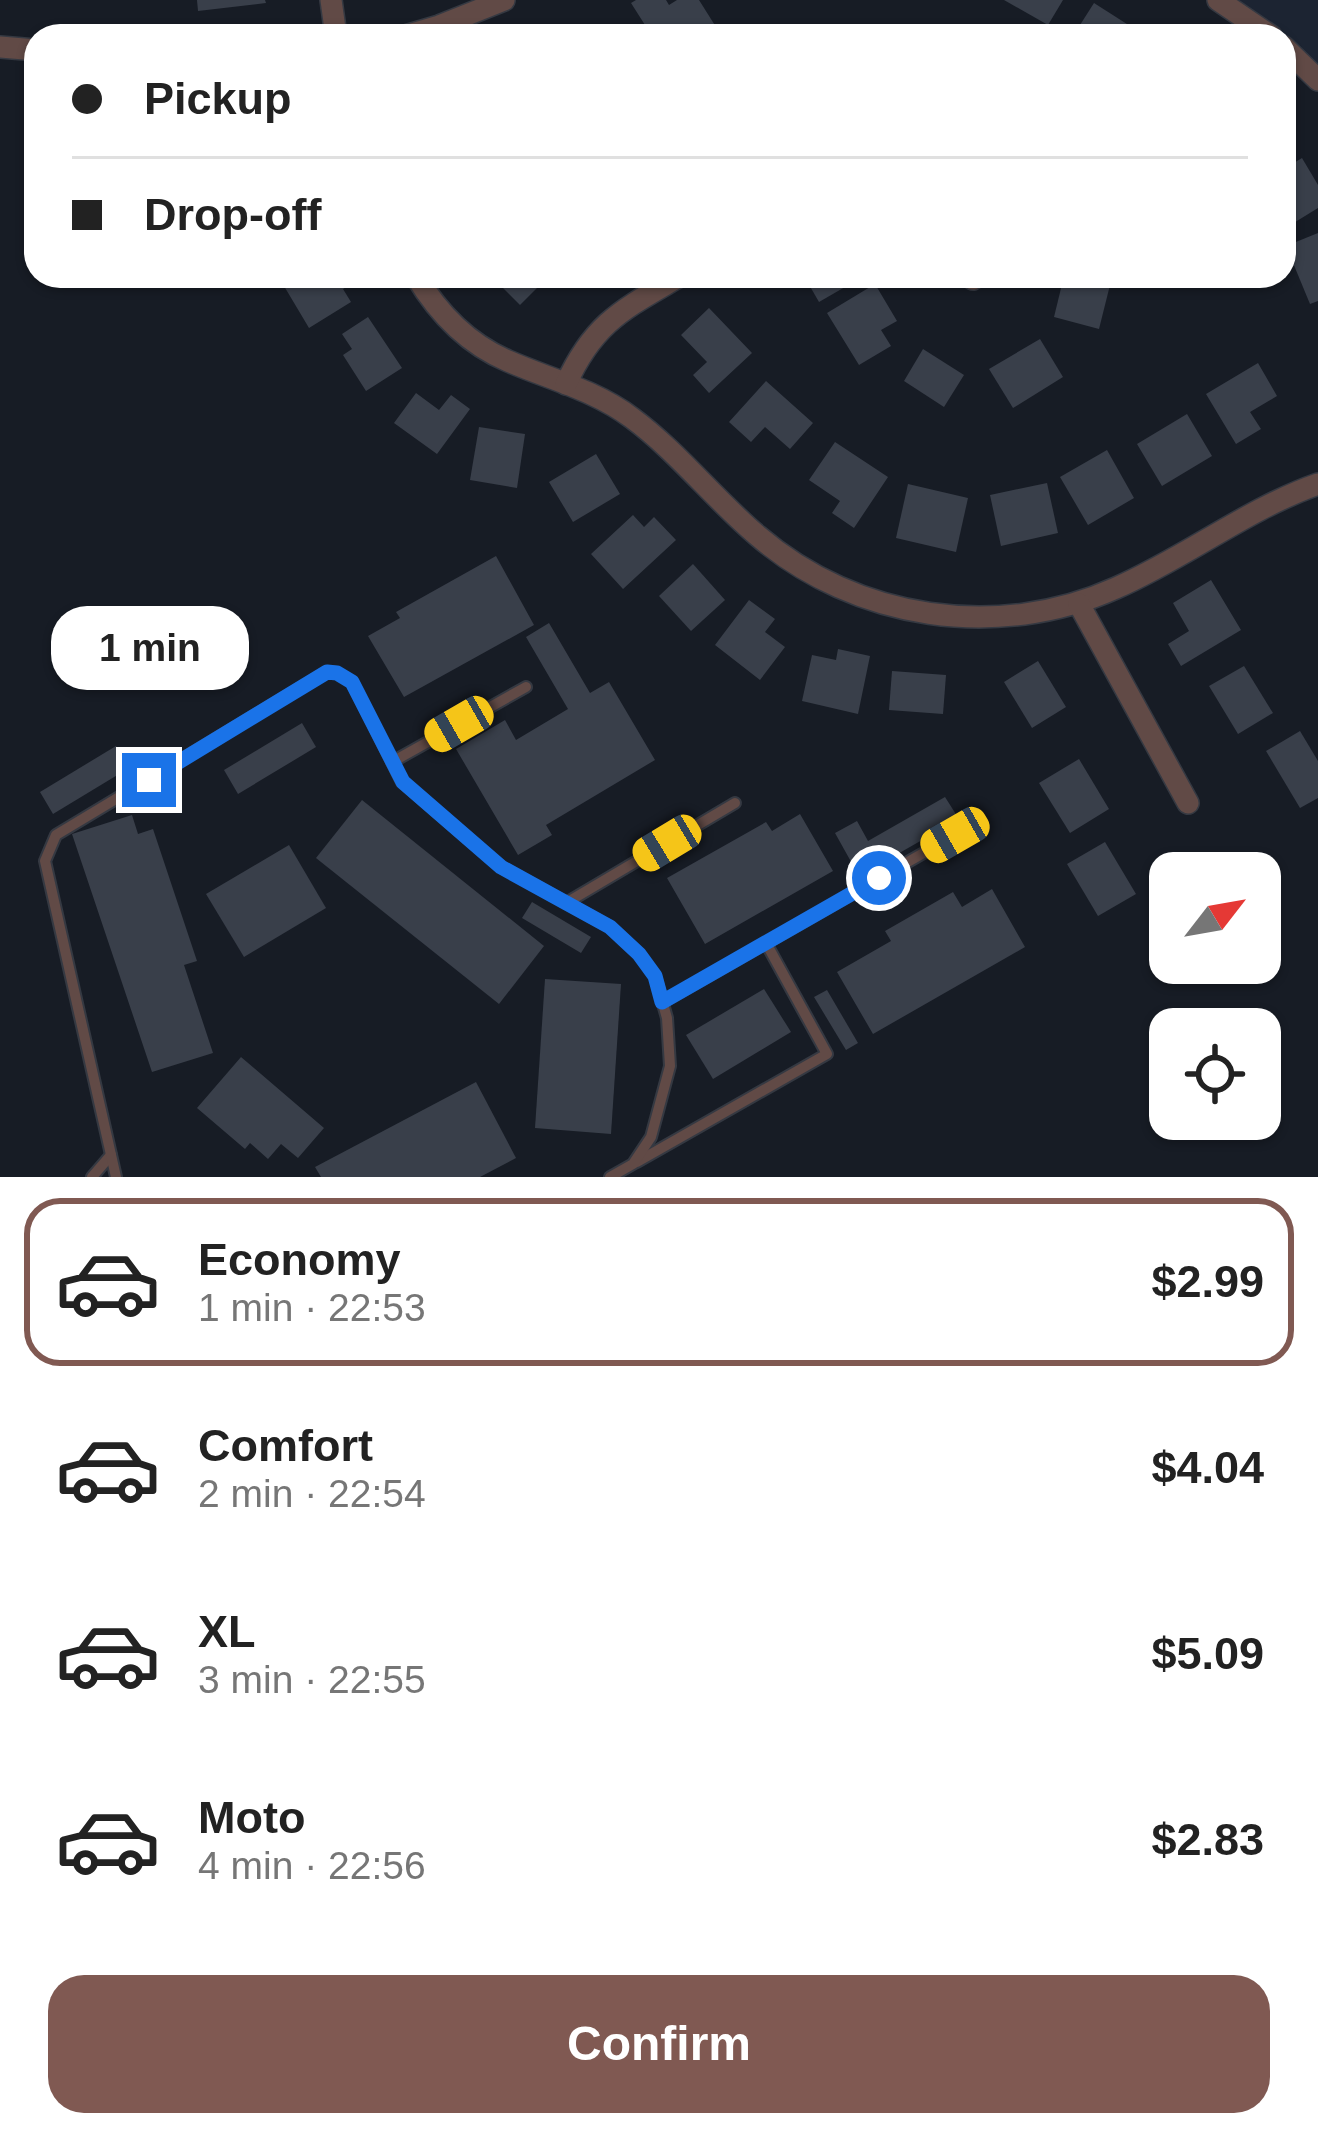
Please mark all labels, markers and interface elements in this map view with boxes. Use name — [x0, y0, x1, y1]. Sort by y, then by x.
text: Pickup — [144, 73, 292, 124]
text: Drop-off — [144, 189, 321, 240]
callout: 1 min — [50, 606, 248, 690]
text: 1 min — [99, 626, 201, 669]
car — [419, 690, 499, 758]
route end — [122, 753, 176, 807]
car — [915, 801, 995, 869]
car — [627, 809, 707, 877]
route start — [852, 851, 906, 905]
north arrow — [1149, 852, 1281, 984]
map controls — [1149, 852, 1281, 1140]
button: locate — [1149, 1008, 1281, 1140]
icon: car — [54, 1228, 162, 1336]
text: Economy — [198, 1234, 401, 1285]
text: $2.99 — [1151, 1256, 1264, 1307]
text: 1 min · 22:53 — [198, 1286, 426, 1329]
icon: car — [54, 1414, 162, 1522]
text: Comfort — [198, 1420, 373, 1471]
text: $4.04 — [1151, 1442, 1264, 1493]
text: 2 min · 22:54 — [198, 1472, 426, 1515]
icon: car — [54, 1600, 162, 1708]
text: XL — [198, 1606, 256, 1657]
text: $5.09 — [1151, 1628, 1264, 1679]
text: 3 min · 22:55 — [198, 1658, 426, 1701]
icon: car — [54, 1786, 162, 1894]
text: Moto — [198, 1792, 305, 1843]
text: $2.83 — [1151, 1814, 1264, 1865]
text: 4 min · 22:56 — [198, 1844, 426, 1887]
button: Confirm — [48, 1975, 1270, 2113]

